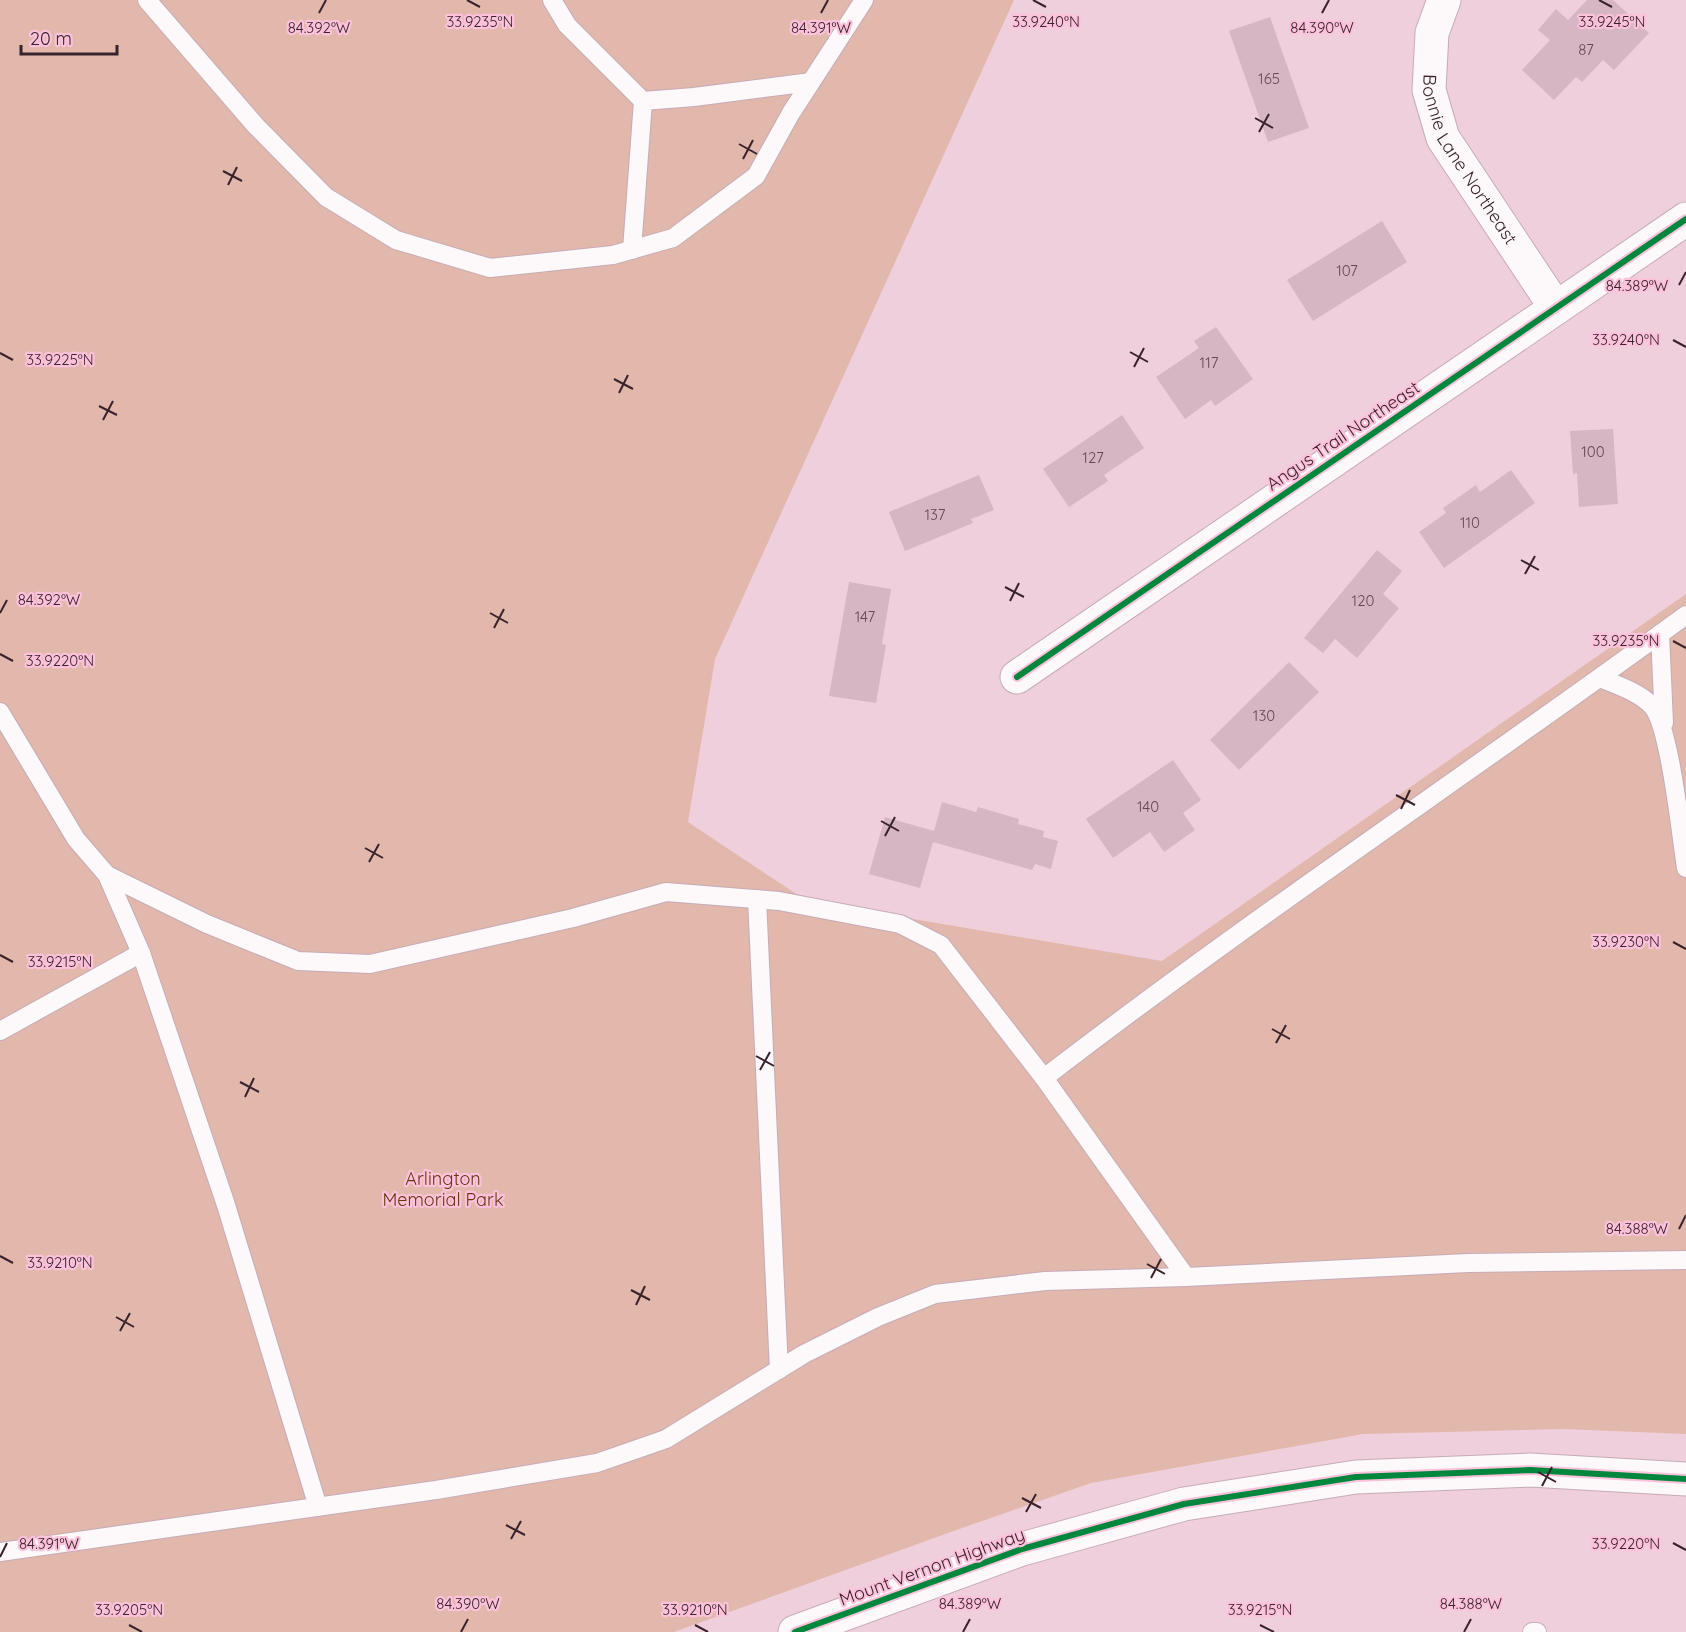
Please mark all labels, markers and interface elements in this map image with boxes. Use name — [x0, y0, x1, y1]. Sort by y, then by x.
text: 33.9235°N — [446, 12, 514, 31]
text: 33.9240°N — [1012, 12, 1080, 31]
text: 33.9245°N — [1579, 12, 1645, 31]
scale bar — [21, 18, 117, 56]
text: 84.392°W — [288, 18, 351, 37]
text: 84.391°W — [791, 18, 852, 37]
text: 84.390°W — [1290, 18, 1354, 37]
text: 20 m — [30, 27, 72, 50]
house number: 87 — [1578, 40, 1594, 59]
house number: 165 — [1258, 69, 1280, 88]
street label: Bonnie Lane Northeast — [1417, 74, 1522, 249]
house number: 107 — [1336, 261, 1358, 280]
text: 84.389°W — [1606, 276, 1669, 295]
text: 33.9240°N — [1592, 330, 1660, 349]
text: 33.9225°N — [26, 350, 94, 369]
house number: 117 — [1200, 353, 1219, 372]
street label: Angus Trail Northeast — [1262, 376, 1424, 495]
house number: 100 — [1581, 442, 1605, 461]
house number: 127 — [1082, 448, 1104, 467]
house number: 137 — [924, 505, 946, 524]
house number: 110 — [1460, 513, 1480, 532]
text: 84.392°W — [18, 590, 81, 609]
house number: 120 — [1352, 591, 1374, 610]
house number: 147 — [855, 607, 876, 626]
text: 33.9235°N — [1592, 631, 1660, 650]
text: 33.9220°N — [26, 651, 94, 670]
house number: 130 — [1253, 706, 1275, 725]
house number: 140 — [1137, 797, 1159, 816]
text: 33.9230°N — [1592, 932, 1660, 951]
text: 33.9215°N — [28, 952, 92, 971]
park label: Arlington Memorial Park — [382, 1167, 504, 1211]
text: 84.388°W — [1606, 1219, 1669, 1238]
text: 33.9210°N — [27, 1253, 93, 1272]
street label: Mount Vernon Highway — [836, 1522, 1028, 1611]
text: 84.391°W — [19, 1534, 80, 1553]
text: 33.9220°N — [1592, 1534, 1660, 1553]
text: 84.390°W — [436, 1594, 500, 1613]
text: 84.389°W — [939, 1594, 1002, 1613]
text: 84.388°W — [1440, 1594, 1503, 1613]
text: 33.9205°N — [95, 1600, 163, 1619]
text: 33.9210°N — [662, 1600, 728, 1619]
text: 33.9215°N — [1228, 1600, 1292, 1619]

